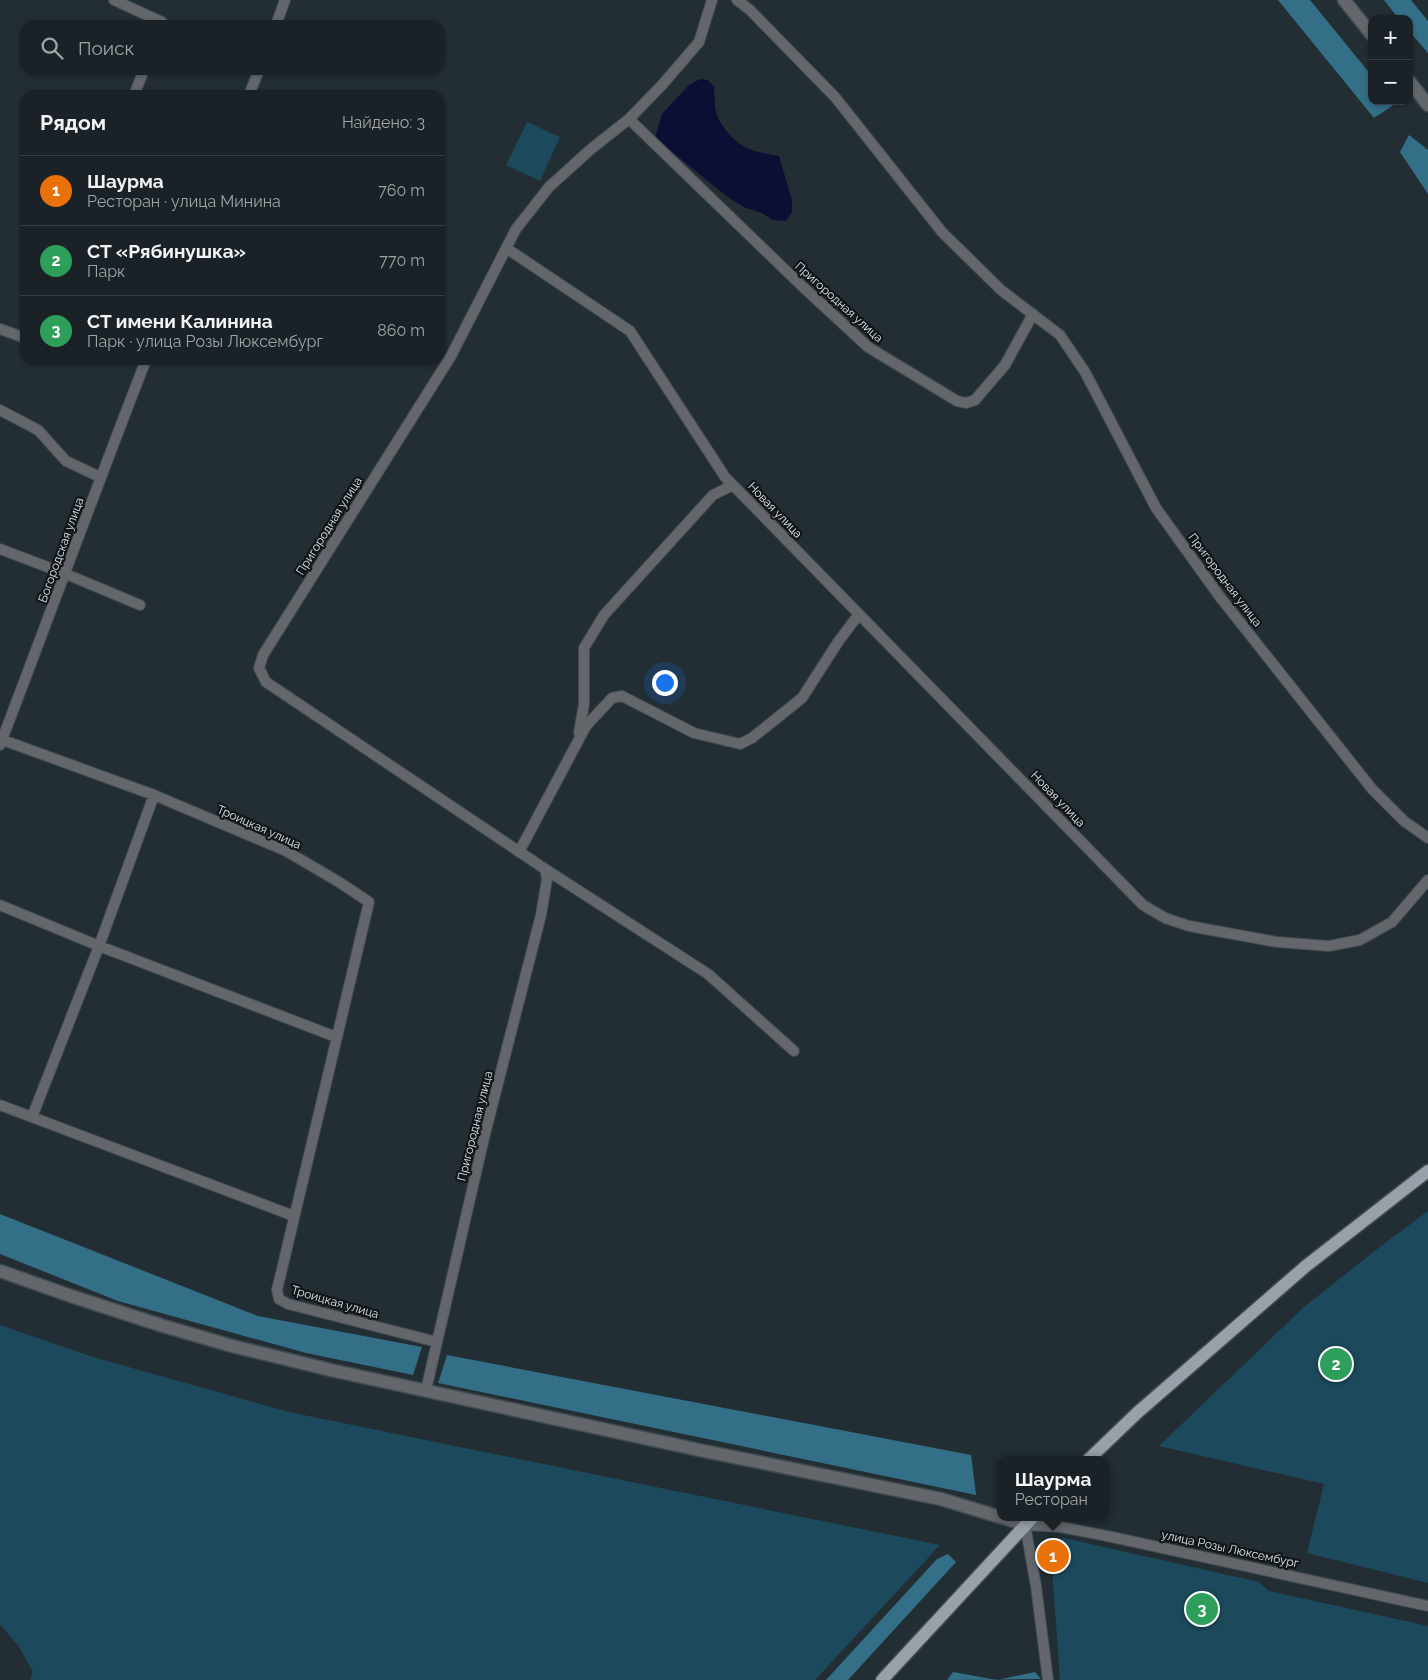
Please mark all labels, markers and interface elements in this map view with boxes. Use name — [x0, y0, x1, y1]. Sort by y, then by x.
map controls — [1368, 15, 1413, 105]
button: + — [1368, 15, 1413, 60]
search box — [20, 20, 445, 75]
icon: search — [38, 34, 66, 62]
text: Поиск — [78, 37, 134, 59]
button: − — [1368, 60, 1413, 105]
text: Рядом — [40, 110, 106, 135]
text: Найдено: 3 — [342, 113, 425, 132]
text: Шаурма — [87, 170, 164, 192]
text: 1 — [52, 181, 60, 200]
text: 760 m — [378, 181, 425, 200]
text: Ресторан · улица Минина — [87, 192, 281, 211]
text: СТ «Рябинушка» — [87, 240, 246, 262]
text: 2 — [51, 251, 61, 270]
text: 770 m — [379, 251, 425, 270]
street label: Пригородная улица — [792, 259, 886, 345]
text: Парк — [87, 262, 125, 281]
text: СТ имени Калинина — [87, 310, 273, 332]
text: 3 — [52, 321, 60, 340]
text: 860 m — [377, 321, 425, 340]
text: Парк · улица Розы Люксембург — [87, 332, 323, 351]
street label: Пригородная улица — [293, 474, 365, 578]
street label: Новая улица — [745, 479, 805, 541]
street label: Богородская улица — [35, 496, 87, 604]
street label: Пригородная улица — [1185, 531, 1265, 629]
your location — [652, 670, 678, 696]
street label: Новая улица — [1028, 768, 1088, 830]
street label: Троицкая улица — [215, 802, 303, 852]
street label: Пригородная улица — [455, 1069, 495, 1183]
street label: Троицкая улица — [290, 1283, 380, 1321]
pin: 2 — [1320, 1345, 1352, 1383]
popup — [997, 1456, 1109, 1521]
text: Шаурма — [1015, 1468, 1091, 1490]
text: Ресторан — [1015, 1490, 1088, 1509]
street label: улица Розы Люксембург — [1160, 1528, 1300, 1570]
pin: 1 — [1037, 1537, 1069, 1575]
pin: 3 — [1186, 1590, 1218, 1628]

